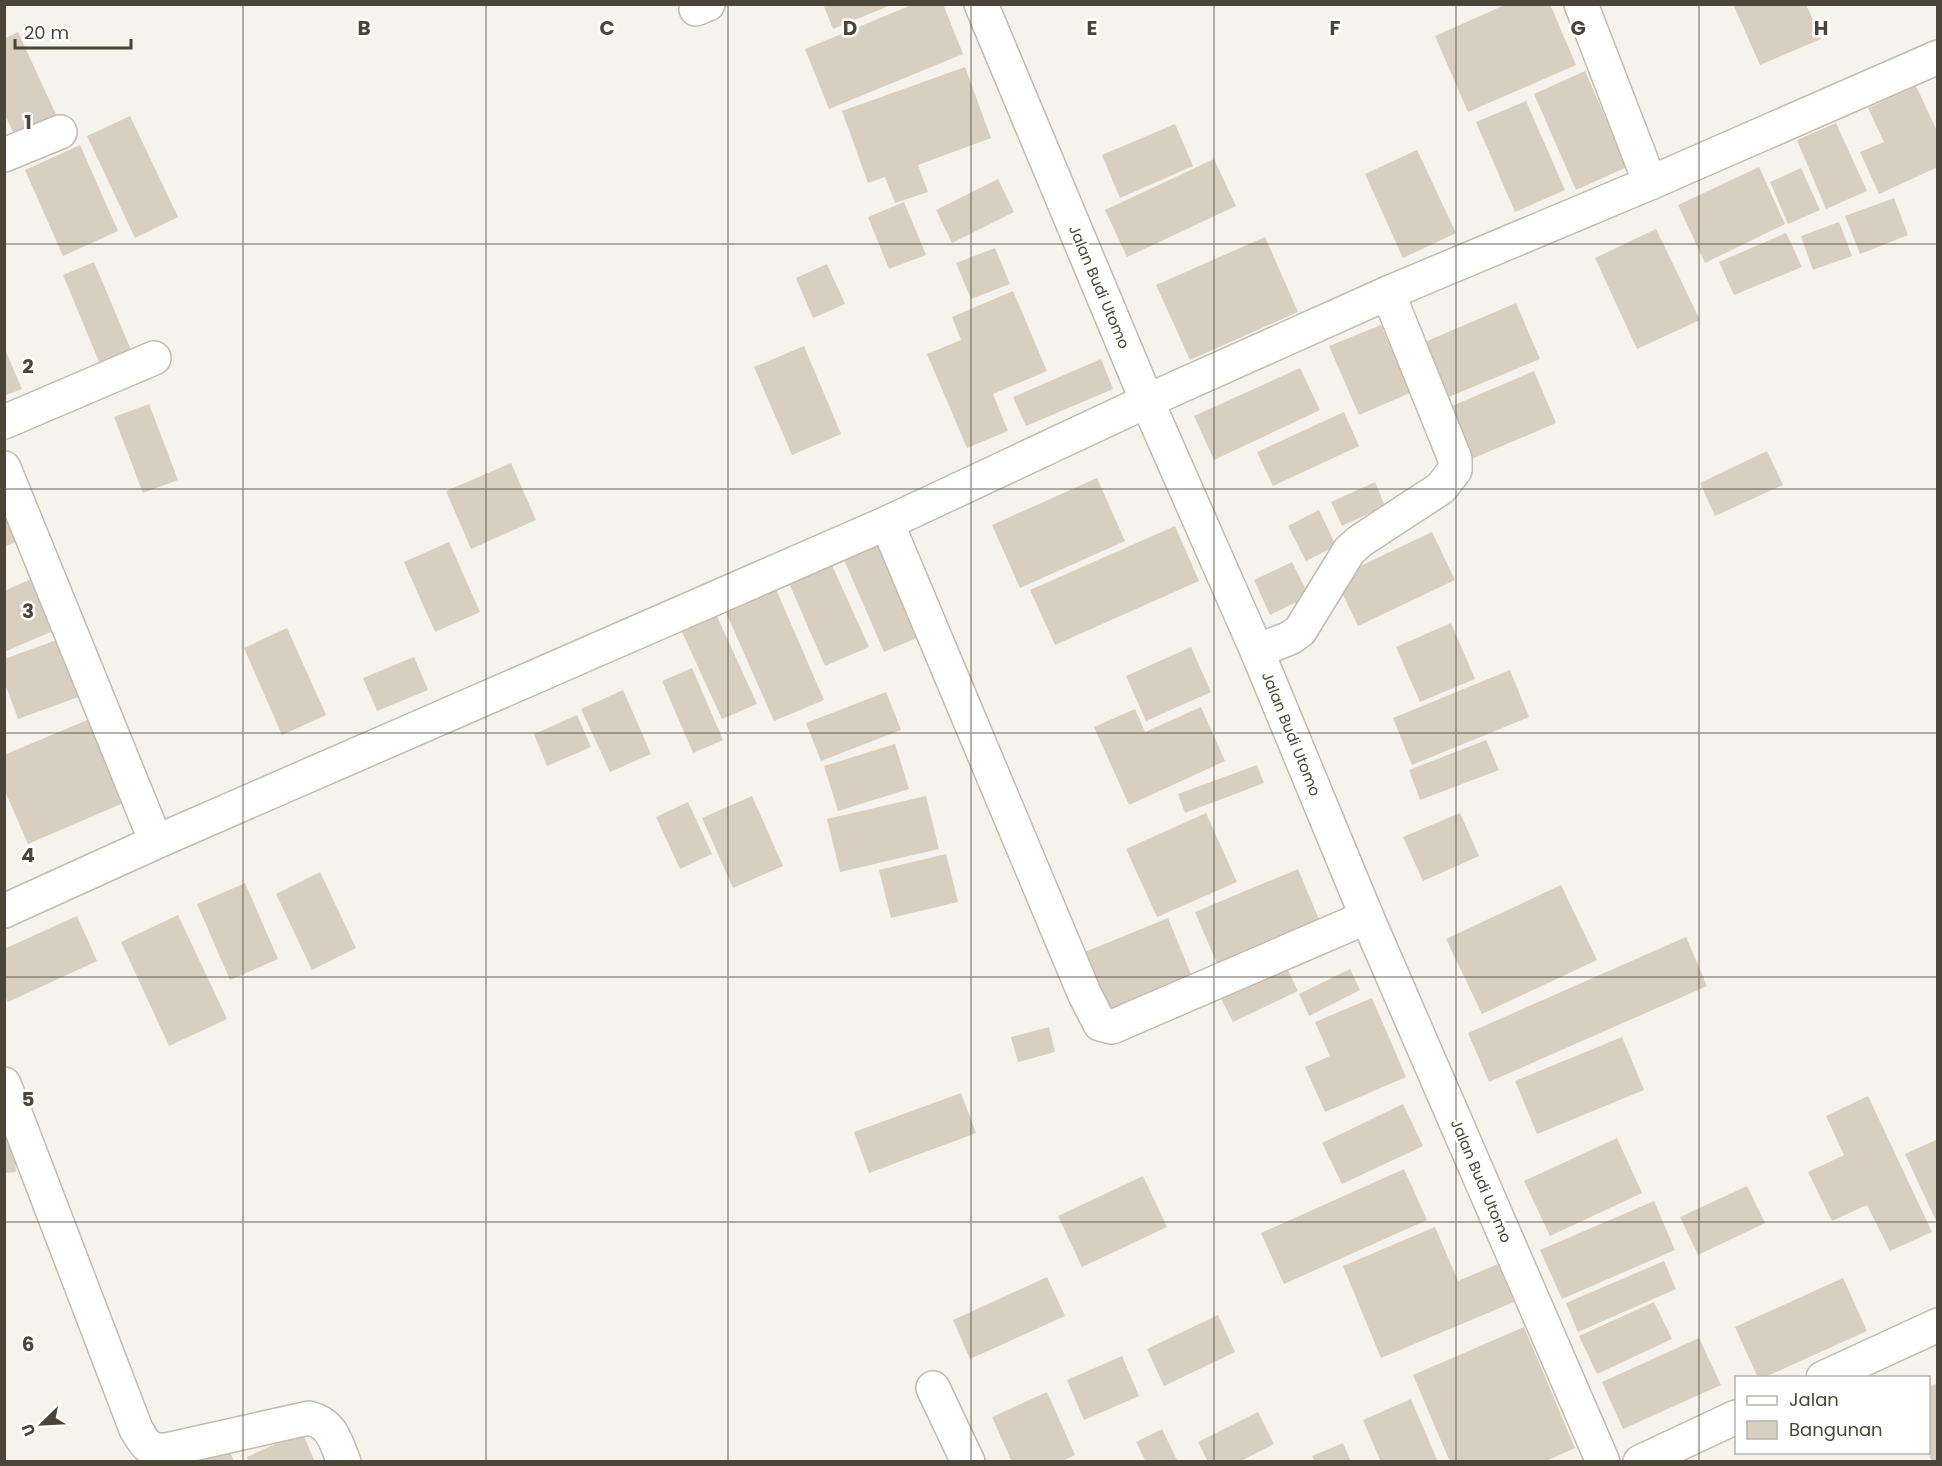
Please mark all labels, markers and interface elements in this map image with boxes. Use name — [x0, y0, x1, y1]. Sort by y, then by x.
scale bar — [15, 12, 130, 50]
text: B — [357, 14, 371, 42]
text: C — [599, 14, 615, 42]
text: D — [843, 14, 857, 42]
text: E — [1087, 14, 1097, 42]
text: F — [1330, 14, 1341, 42]
text: G — [1570, 14, 1586, 42]
text: H — [1814, 14, 1828, 42]
text: 20 m — [24, 20, 69, 45]
text: 1 — [24, 108, 32, 136]
street label: Jalan Budi Utomo — [1064, 222, 1135, 352]
text: 2 — [22, 352, 34, 380]
text: 3 — [22, 597, 34, 625]
street label: Jalan Budi Utomo — [1257, 668, 1326, 799]
text: 4 — [21, 841, 35, 869]
text: 5 — [22, 1085, 35, 1113]
street label: Jalan Budi Utomo — [1446, 1116, 1517, 1246]
text: 6 — [22, 1330, 34, 1358]
legend — [1735, 1376, 1930, 1454]
text: Jalan — [1789, 1387, 1839, 1412]
north arrow — [12, 1394, 72, 1454]
text: Bangunan — [1789, 1417, 1883, 1442]
text: U — [16, 1420, 42, 1440]

